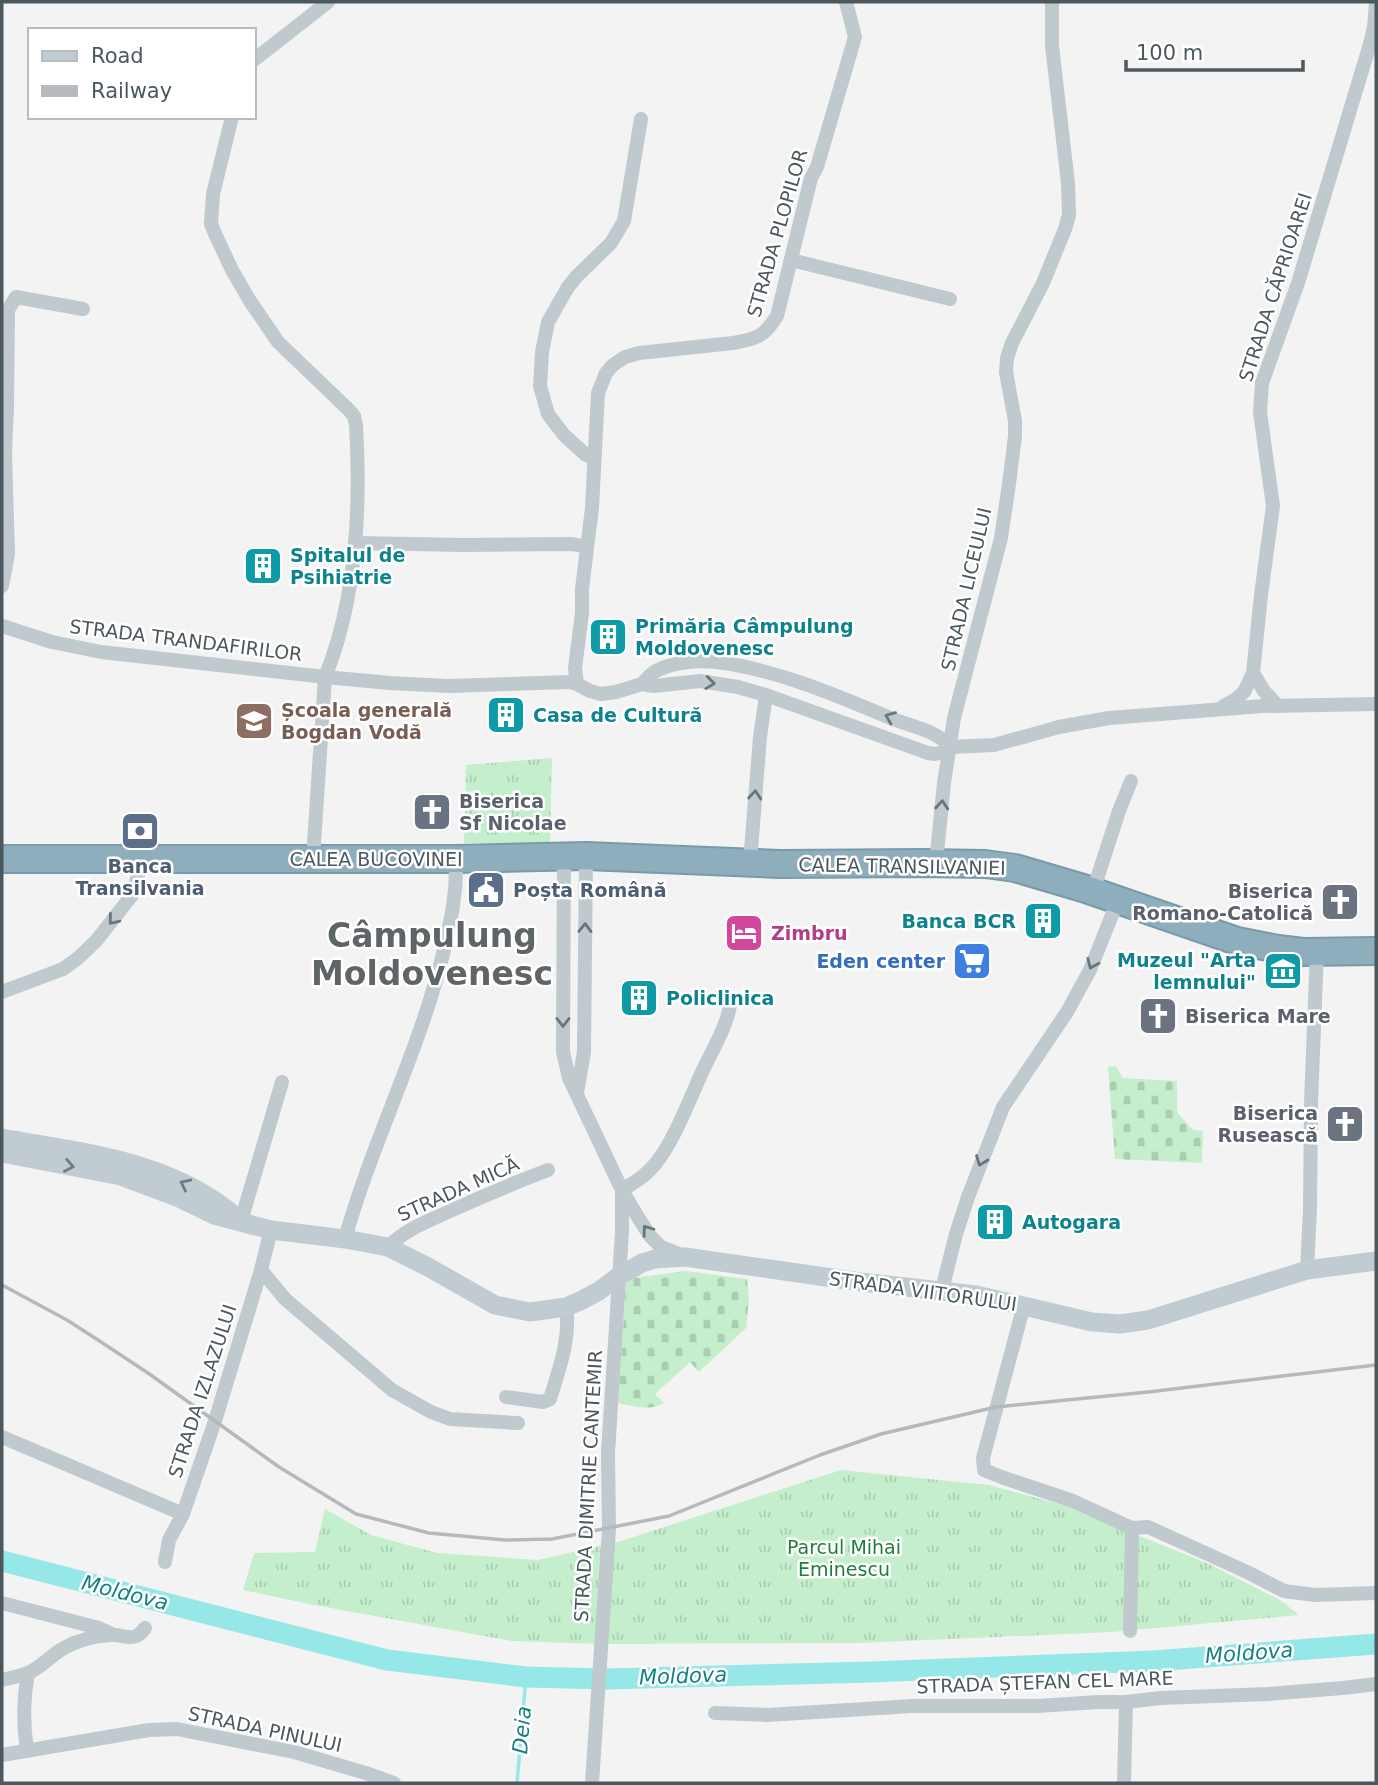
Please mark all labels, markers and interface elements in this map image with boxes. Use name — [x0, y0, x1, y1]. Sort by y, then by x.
legend — [28, 28, 256, 119]
scale bar — [1126, 28, 1303, 72]
text: 100 m — [1136, 41, 1203, 65]
text: Road — [91, 44, 144, 68]
text: Railway — [91, 79, 172, 103]
street label: STRADA PLOPILOR — [742, 146, 812, 320]
street label: STRADA CĂPRIOAREI — [1233, 189, 1316, 384]
street label: STRADA LICEULUI — [937, 505, 995, 673]
place label: Spitalul de Psihiatrie — [290, 544, 405, 588]
building icon: Spitalul de Psihiatrie — [242, 545, 284, 587]
street label: STRADA TRANDAFIRILOR — [68, 615, 304, 665]
place label: Primăria Câmpulung Moldovenesc — [635, 615, 854, 659]
building icon: Primăria Câmpulung Moldovenesc — [587, 616, 629, 658]
one-way arrow — [705, 675, 716, 690]
building icon: Casa de Cultură — [485, 694, 527, 736]
place label: Școala generală Bogdan Vodă — [281, 699, 452, 743]
school or university icon: Școala generală Bogdan Vodă — [233, 700, 275, 742]
place label: Casa de Cultură — [533, 704, 702, 726]
one-way arrow — [884, 712, 896, 726]
place label: Biserica Sf Nicolae — [459, 790, 567, 834]
one-way arrow — [747, 790, 762, 801]
church icon: Biserica Sf Nicolae — [411, 791, 453, 833]
one-way arrow — [934, 800, 949, 811]
bank icon: Banca Transilvania — [119, 810, 161, 852]
street label: CALEA BUCOVINEI — [289, 848, 463, 870]
street label: CALEA TRANSILVANIEI — [798, 853, 1006, 879]
place label: Banca Transilvania — [76, 855, 205, 899]
public building icon: Poșta Română — [465, 869, 507, 911]
place label: Poșta Română — [513, 879, 666, 901]
place label: Biserica Romano-Catolică — [1132, 880, 1313, 924]
church icon: Biserica Romano-Catolică — [1319, 881, 1361, 923]
building icon: Banca BCR — [1022, 900, 1064, 942]
place label: Banca BCR — [901, 910, 1016, 932]
one-way arrow — [108, 912, 121, 925]
hotel icon: Zimbru — [723, 912, 765, 954]
district label: Câmpulung Moldovenesc — [311, 916, 553, 993]
one-way arrow — [578, 922, 593, 933]
place label: Zimbru — [771, 922, 848, 944]
supermarket icon: Eden center — [951, 940, 993, 982]
place label: Muzeul "Arta lemnului" — [1117, 949, 1256, 993]
place label: Eden center — [816, 950, 946, 972]
museum icon: Muzeul "Arta lemnului" — [1262, 950, 1304, 992]
one-way arrow — [1086, 957, 1100, 969]
building icon: Policlinica — [618, 977, 660, 1019]
place label: Policlinica — [666, 987, 774, 1009]
church icon: Biserica Mare — [1137, 995, 1179, 1037]
place label: Biserica Mare — [1185, 1005, 1331, 1027]
one-way arrow — [555, 1017, 571, 1028]
place label: Biserica Rusească — [1217, 1102, 1318, 1146]
church icon: Biserica Rusească — [1324, 1103, 1366, 1145]
street label: STRADA MICĂ — [393, 1151, 522, 1226]
one-way arrow — [975, 1154, 989, 1166]
one-way arrow — [63, 1158, 75, 1173]
one-way arrow — [180, 1178, 192, 1192]
building icon: Autogara — [974, 1201, 1016, 1243]
place label: Autogara — [1022, 1211, 1121, 1233]
one-way arrow — [643, 1226, 655, 1238]
street label: STRADA VIITORULUI — [828, 1267, 1018, 1315]
street label: STRADA IZLAZULUI — [164, 1301, 240, 1481]
street label: STRADA DIMITRIE CANTEMIR — [570, 1349, 606, 1623]
park label: Parcul Mihai Eminescu — [787, 1536, 901, 1580]
water label: Moldova — [79, 1571, 171, 1615]
water label: Moldova — [1204, 1638, 1294, 1668]
water label: Moldova — [638, 1662, 728, 1690]
street label: STRADA ȘTEFAN CEL MARE — [916, 1667, 1174, 1698]
street label: STRADA PINULUI — [186, 1702, 344, 1756]
water label: Deia — [508, 1705, 536, 1755]

